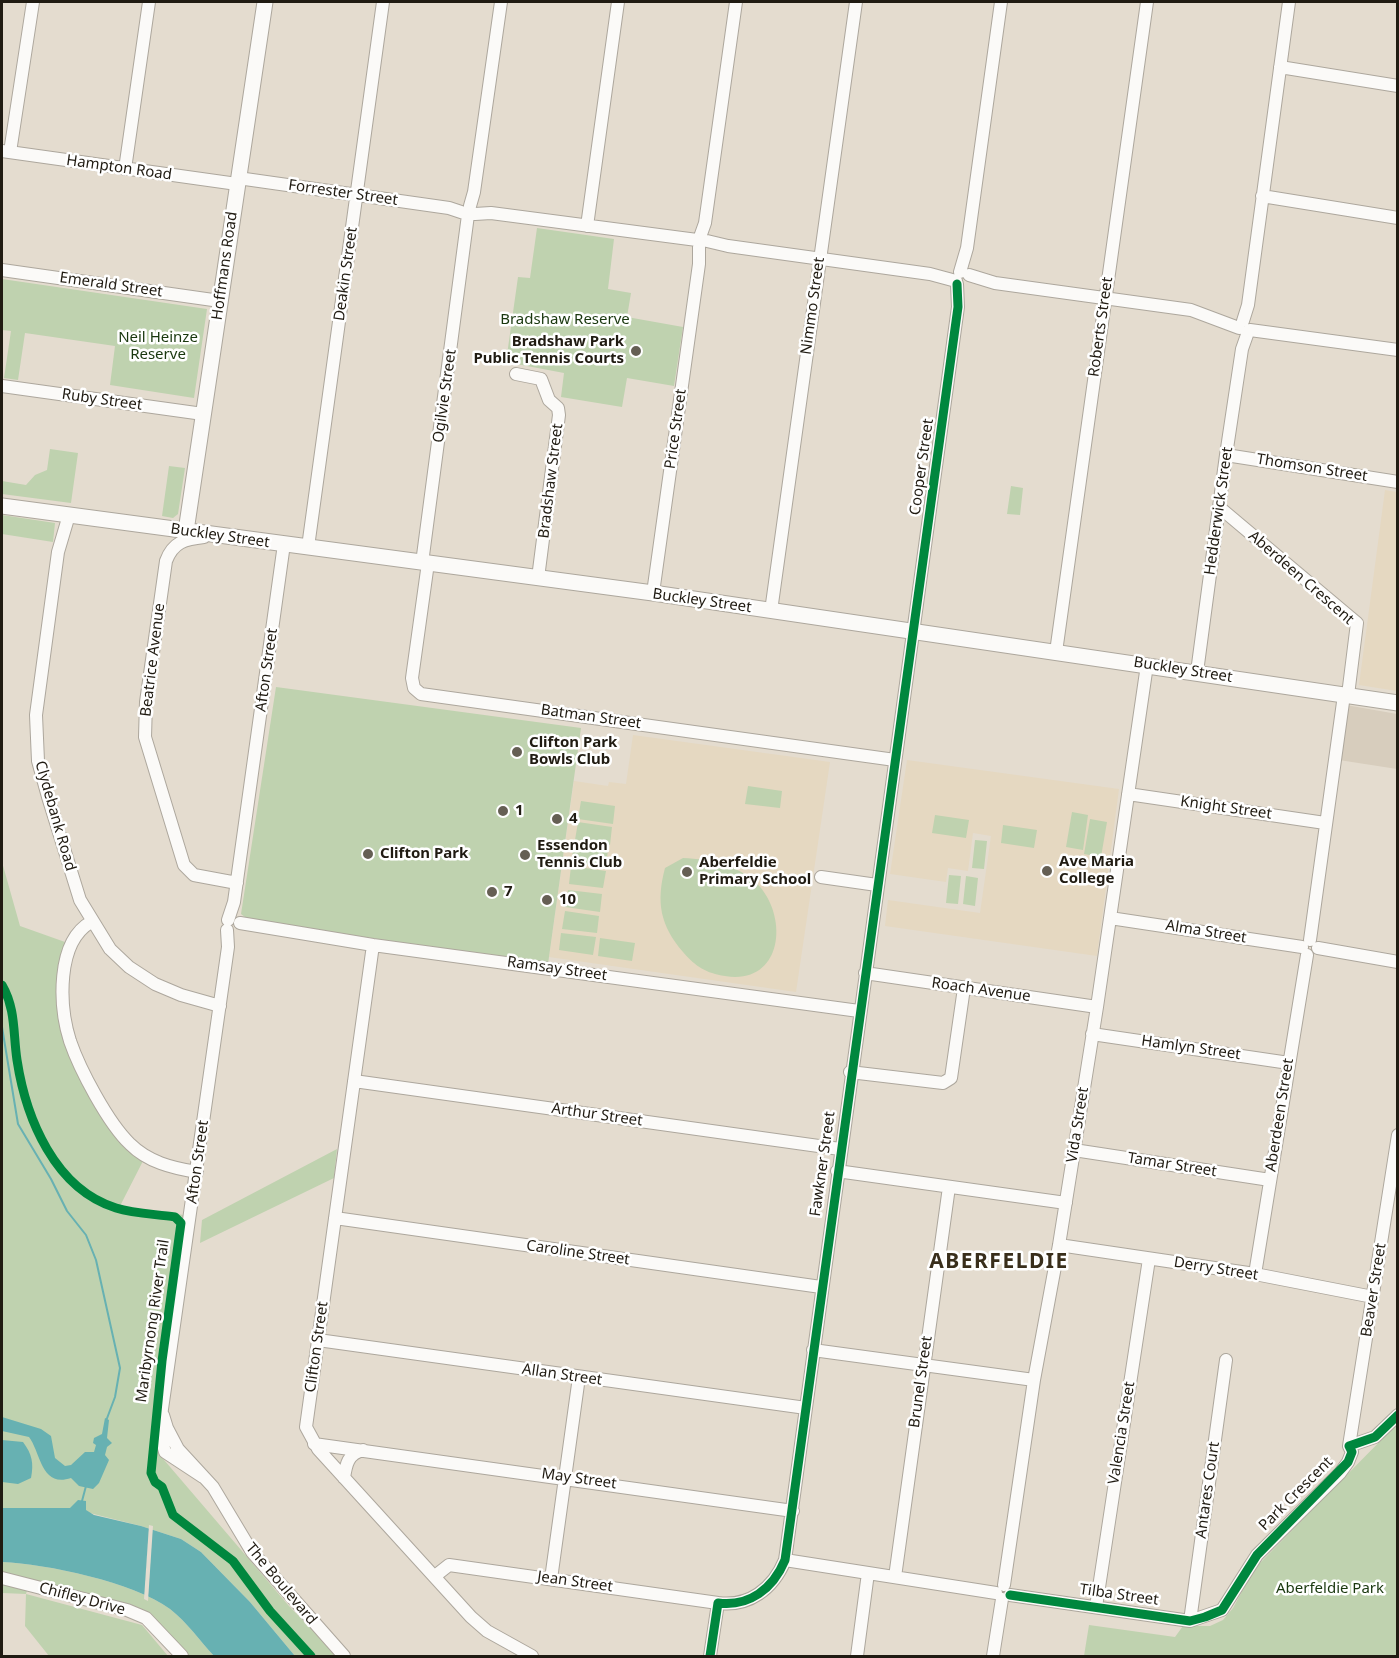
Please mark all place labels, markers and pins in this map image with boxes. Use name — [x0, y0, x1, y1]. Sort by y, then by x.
place label: Bradshaw Park Public Tennis Courts — [473, 333, 624, 368]
marker: Bradshaw Park Public Tennis Courts — [629, 344, 643, 358]
place label: Clifton Park Bowls Club — [529, 734, 617, 769]
marker: Clifton Park Bowls Club — [510, 745, 524, 759]
place label: 1 — [515, 802, 524, 820]
marker: 1 — [496, 804, 510, 818]
place label: 4 — [569, 810, 578, 828]
marker: 4 — [550, 812, 564, 826]
place label: Essendon Tennis Club — [537, 837, 622, 872]
place label: Clifton Park — [380, 845, 468, 863]
marker: Clifton Park — [361, 847, 375, 861]
marker: Essendon Tennis Club — [518, 848, 532, 862]
place label: Ave Maria College — [1059, 853, 1134, 888]
place label: Aberfeldie Primary School — [699, 854, 811, 889]
marker: Ave Maria College — [1040, 864, 1054, 878]
marker: Aberfeldie Primary School — [680, 865, 694, 879]
place label: 7 — [504, 883, 513, 901]
marker: 7 — [485, 885, 499, 899]
place label: 10 — [559, 891, 576, 909]
marker: 10 — [540, 893, 554, 907]

